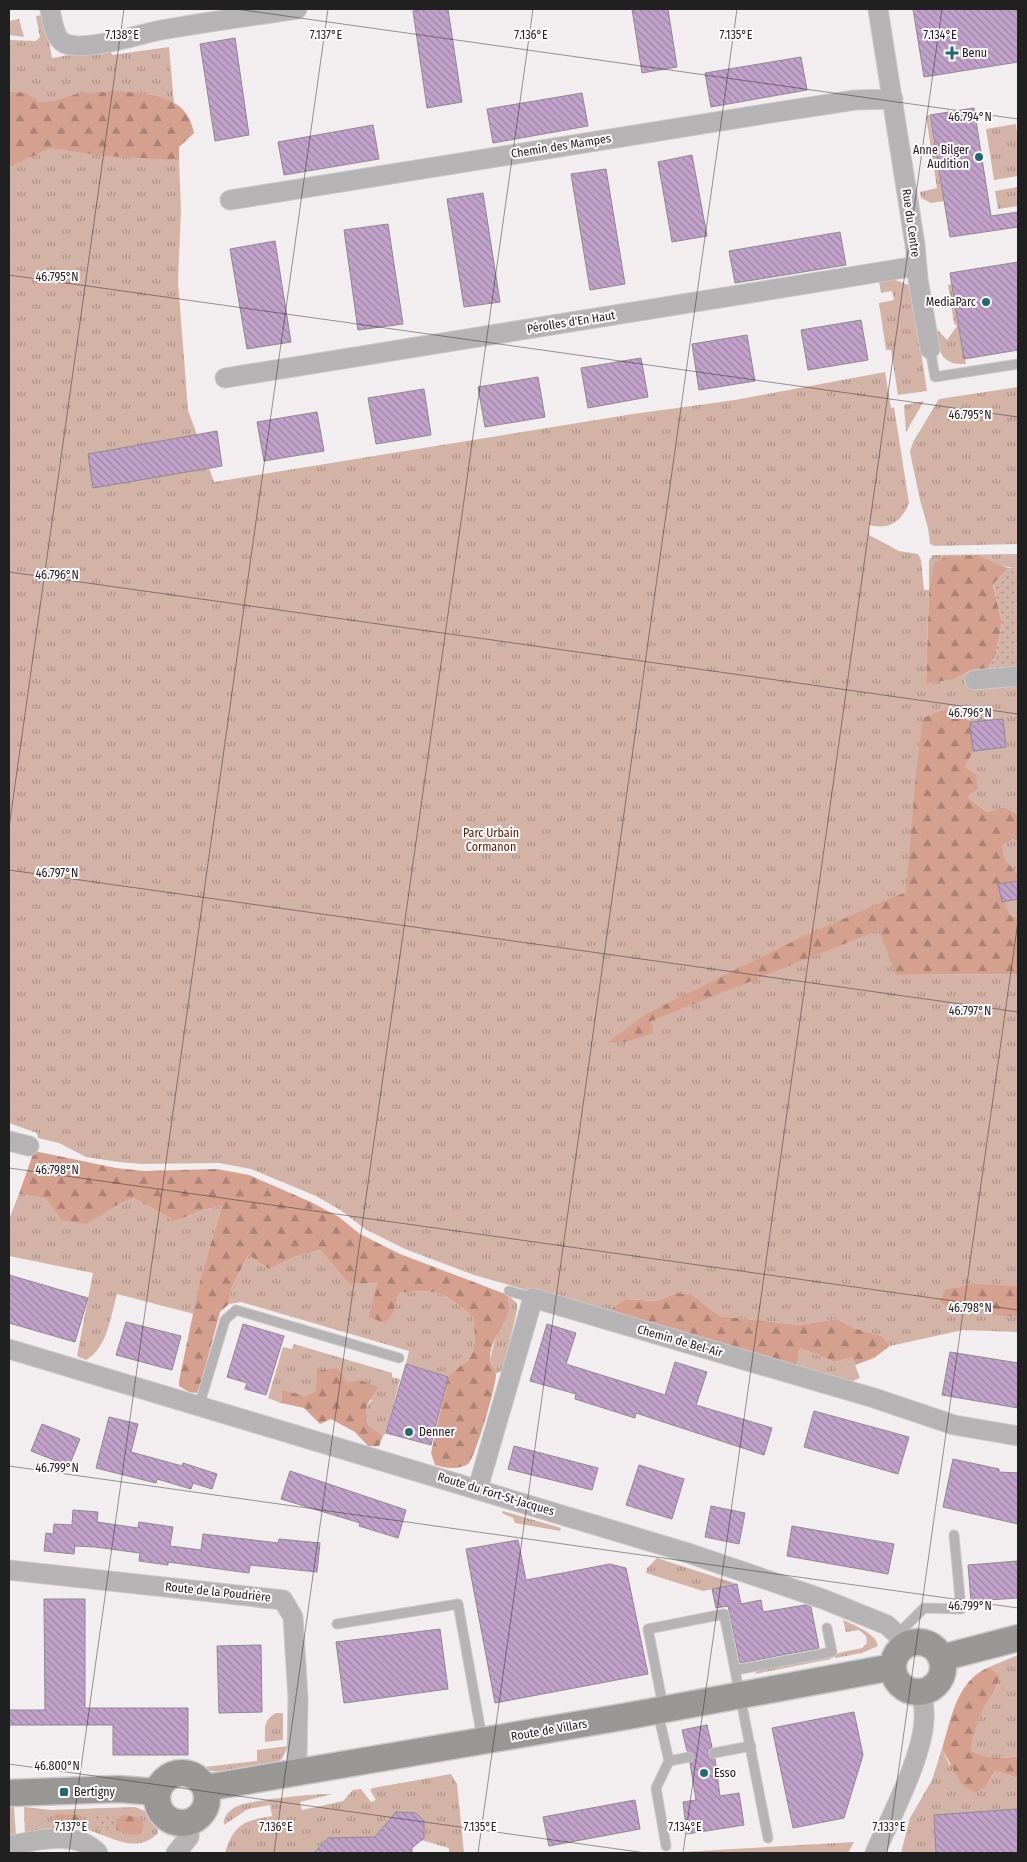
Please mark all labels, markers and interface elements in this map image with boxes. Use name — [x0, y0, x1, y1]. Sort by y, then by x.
text: 7.138°E — [105, 28, 139, 42]
text: 7.137°E — [310, 28, 343, 42]
text: 7.136°E — [514, 28, 548, 42]
text: 7.135°E — [720, 28, 753, 42]
text: 7.134°E — [923, 28, 957, 42]
place label: Benu — [962, 46, 987, 60]
marker: Benu — [946, 47, 958, 59]
text: 46.794°N — [948, 110, 992, 124]
street label: Chemin des Mampes — [510, 131, 612, 161]
place label: Anne Bilger Audition — [913, 143, 970, 171]
marker: Anne Bilger Audition — [973, 151, 985, 163]
street label: Rue du Centre — [899, 188, 923, 258]
text: 46.795°N — [35, 270, 79, 284]
place label: MediaParc — [926, 295, 976, 309]
marker: MediaParc — [980, 296, 992, 308]
street label: Pérolles d'En Haut — [526, 308, 616, 336]
text: 46.795°N — [948, 408, 992, 422]
text: 46.796°N — [35, 568, 79, 582]
text: 46.796°N — [948, 706, 992, 720]
park label: Parc Urbain Cormanon — [463, 826, 519, 854]
text: 46.797°N — [36, 866, 78, 880]
text: 46.797°N — [949, 1004, 991, 1018]
text: 46.798°N — [35, 1163, 79, 1177]
text: 46.798°N — [948, 1301, 992, 1315]
street label: Chemin de Bel-Air — [636, 1322, 725, 1360]
place label: Denner — [419, 1425, 455, 1439]
marker: Denner — [403, 1426, 415, 1438]
text: 46.799°N — [35, 1461, 79, 1475]
street label: Route du Fort-St-Jacques — [436, 1470, 556, 1518]
street label: Route de la Poudrière — [164, 1579, 272, 1605]
text: 46.799°N — [948, 1599, 992, 1613]
street label: Route de Villars — [510, 1716, 588, 1744]
text: 46.800°N — [34, 1759, 80, 1773]
place label: Esso — [714, 1766, 736, 1780]
marker: Esso — [698, 1767, 710, 1779]
place label: Bertigny — [74, 1785, 116, 1799]
marker: Bertigny — [58, 1786, 70, 1798]
text: 7.137°E — [55, 1820, 88, 1834]
text: 7.136°E — [259, 1820, 293, 1834]
text: 7.135°E — [464, 1820, 497, 1834]
text: 7.134°E — [668, 1820, 702, 1834]
text: 7.133°E — [873, 1820, 906, 1834]

